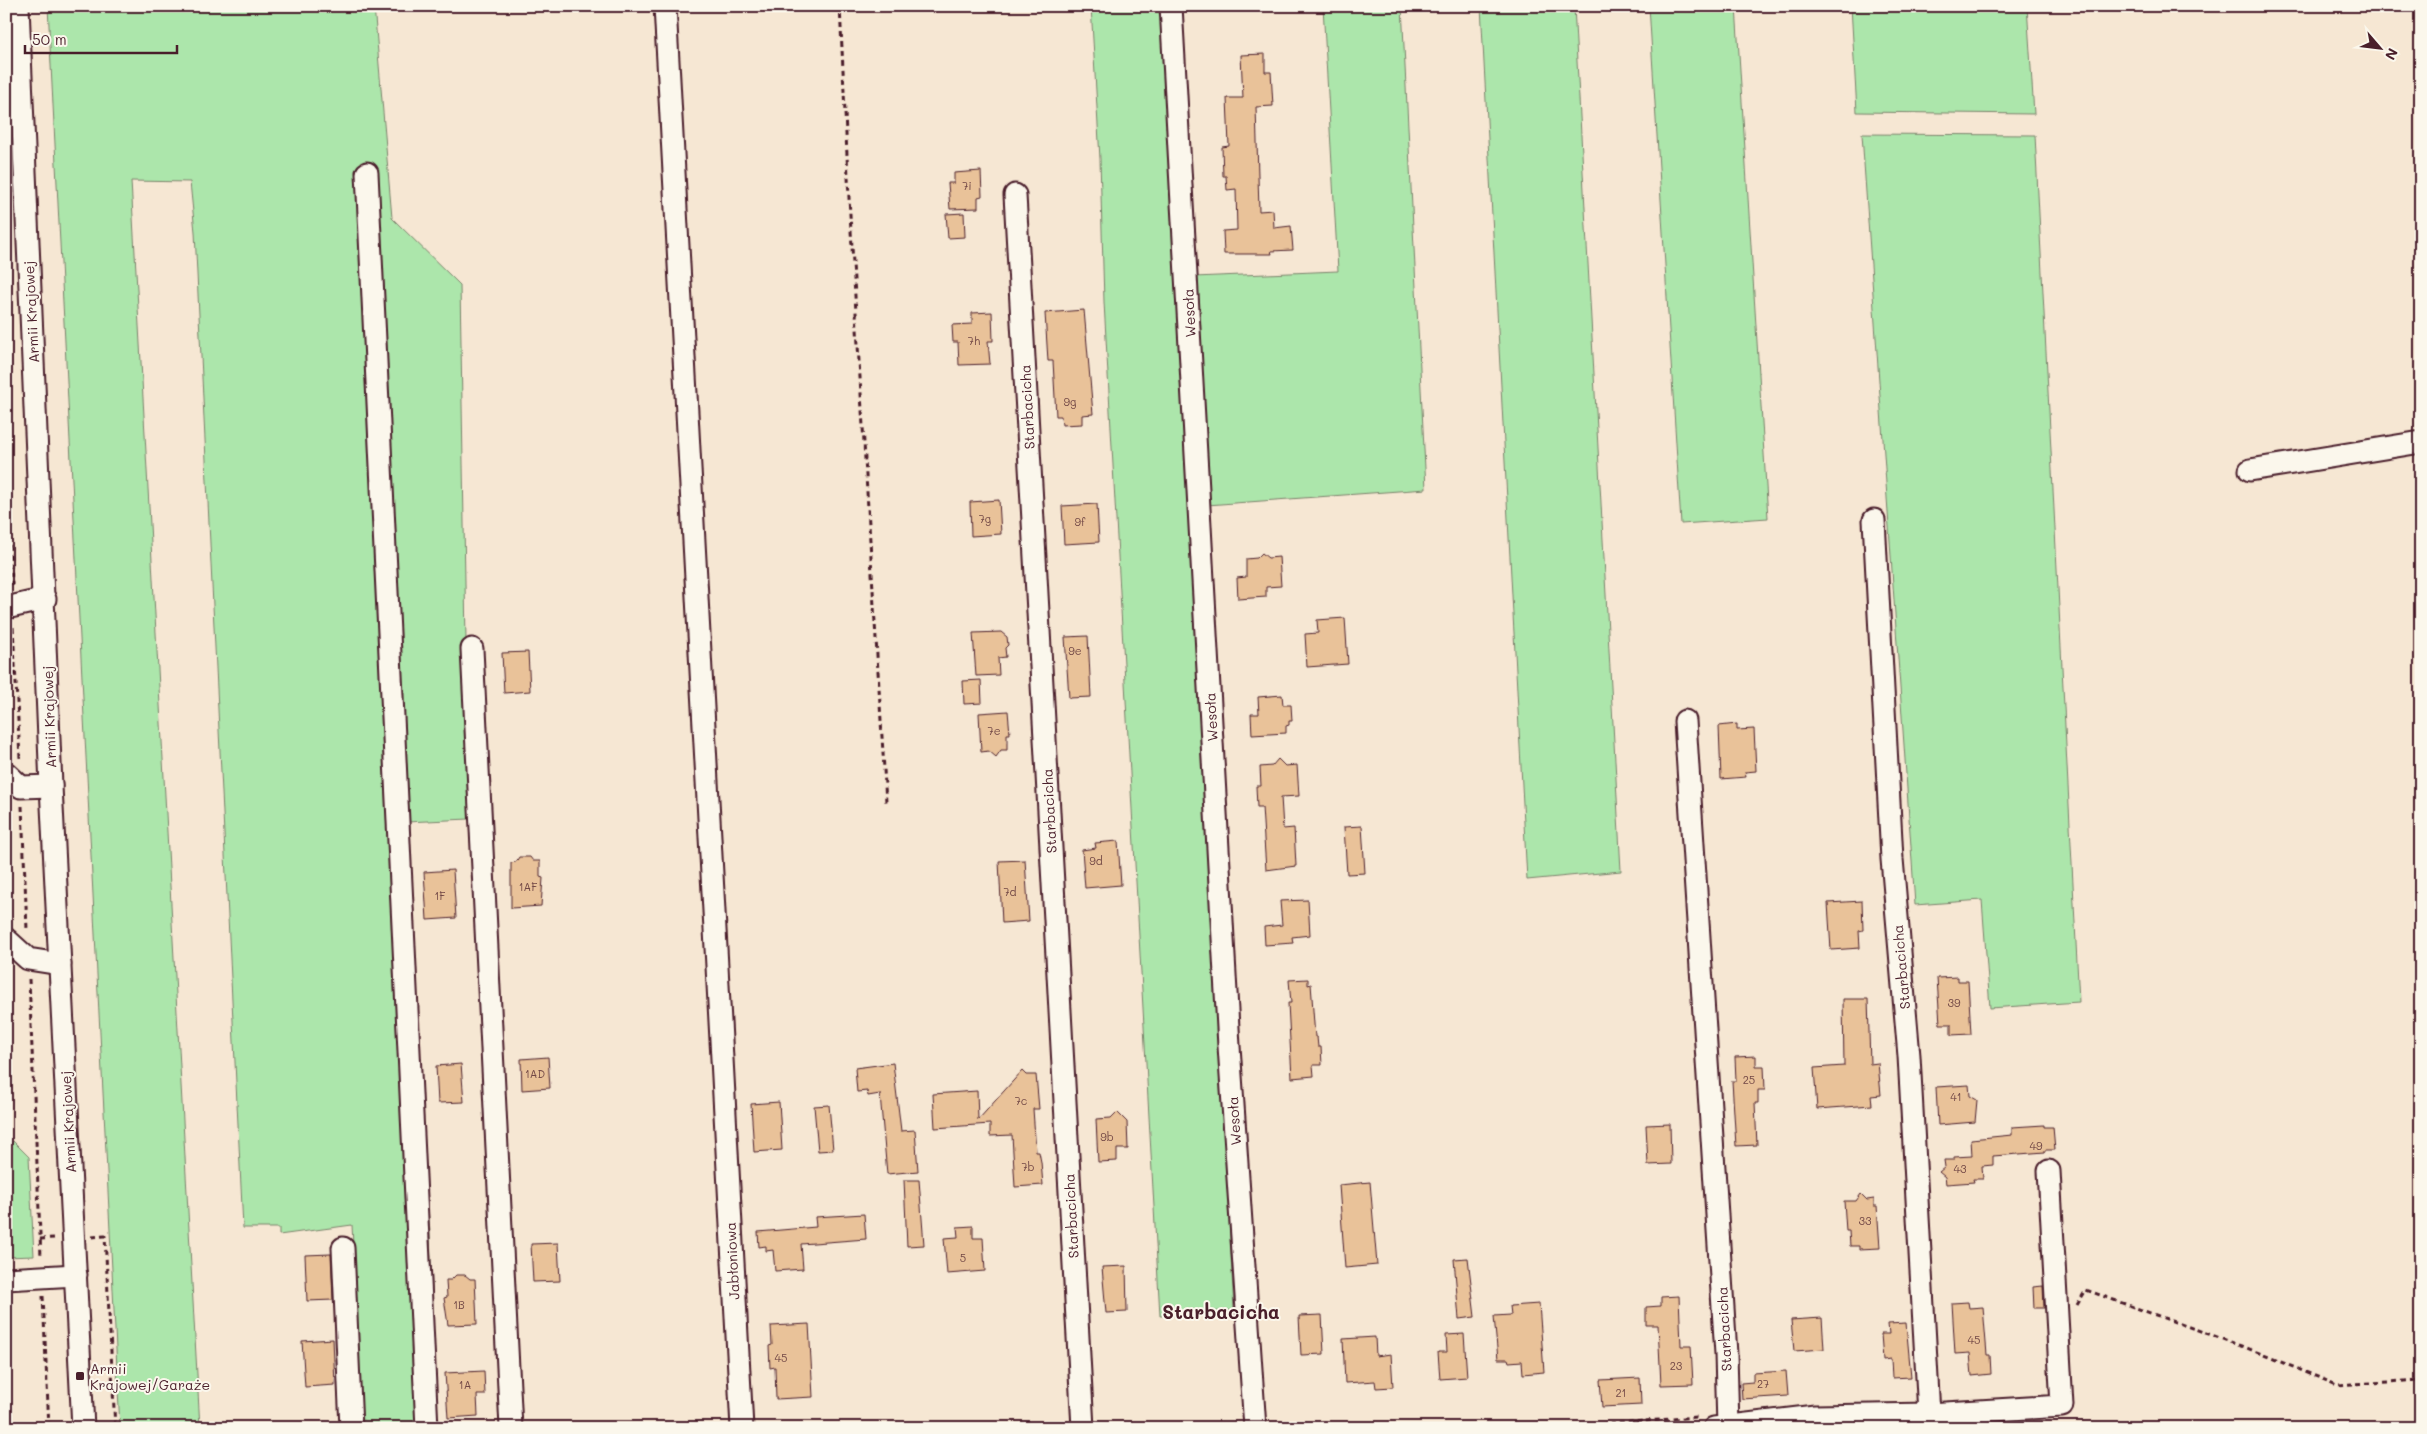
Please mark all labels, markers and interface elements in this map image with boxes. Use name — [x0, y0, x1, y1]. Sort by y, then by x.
scale bar — [25, 22, 178, 54]
north arrow — [2354, 22, 2404, 72]
text: 50 m — [32, 29, 67, 49]
text: N — [2381, 45, 2403, 63]
house number: 7i — [962, 178, 972, 193]
street label: Armii Krajowej — [19, 260, 43, 364]
street label: Wesoła — [1178, 288, 1200, 338]
house number: 7h — [968, 333, 980, 348]
street label: Starbacicha — [1015, 364, 1039, 450]
house number: 9g — [1064, 394, 1076, 409]
house number: 7g — [979, 511, 991, 526]
house number: 9f — [1075, 514, 1086, 529]
house number: 9e — [1068, 643, 1082, 658]
street label: Armii Krajowej — [38, 665, 60, 769]
street label: Wesoła — [1200, 692, 1222, 742]
house number: 7e — [988, 723, 1001, 738]
street label: Starbacicha — [1037, 768, 1061, 854]
house number: 9d — [1089, 853, 1103, 868]
house number: 1AF — [519, 879, 537, 894]
house number: 7d — [1003, 884, 1017, 899]
house number: 1F — [434, 888, 446, 903]
street label: Starbacicha — [1888, 924, 1914, 1010]
house number: 39 — [1948, 995, 1961, 1010]
house number: 1AD — [525, 1066, 545, 1081]
street label: Armii Krajowej — [56, 1070, 80, 1174]
house number: 25 — [1743, 1072, 1755, 1087]
house number: 41 — [1950, 1089, 1962, 1104]
house number: 7c — [1015, 1093, 1027, 1108]
street label: Wesoła — [1223, 1096, 1245, 1146]
house number: 9b — [1100, 1129, 1114, 1144]
house number: 49 — [2030, 1138, 2043, 1153]
house number: 7b — [1021, 1159, 1035, 1174]
house number: 43 — [1954, 1161, 1967, 1176]
street label: Starbacicha — [1059, 1173, 1083, 1259]
house number: 33 — [1859, 1213, 1872, 1228]
street label: Jabłoniowa — [720, 1222, 744, 1300]
house number: 5 — [960, 1250, 966, 1265]
street label: Starbacicha — [1712, 1286, 1736, 1372]
house number: 1B — [453, 1297, 465, 1312]
district label: Starbacicha — [1162, 1299, 1280, 1324]
house number: 45 — [1968, 1332, 1980, 1347]
house number: 45 — [775, 1350, 787, 1365]
house number: 23 — [1670, 1358, 1683, 1373]
place label: Armii Krajowej/Garaże — [90, 1359, 210, 1394]
marker: Armii Krajowej/Garaże — [74, 1370, 86, 1382]
house number: 27 — [1757, 1376, 1769, 1391]
house number: 1A — [459, 1377, 471, 1392]
house number: 21 — [1615, 1385, 1627, 1400]

